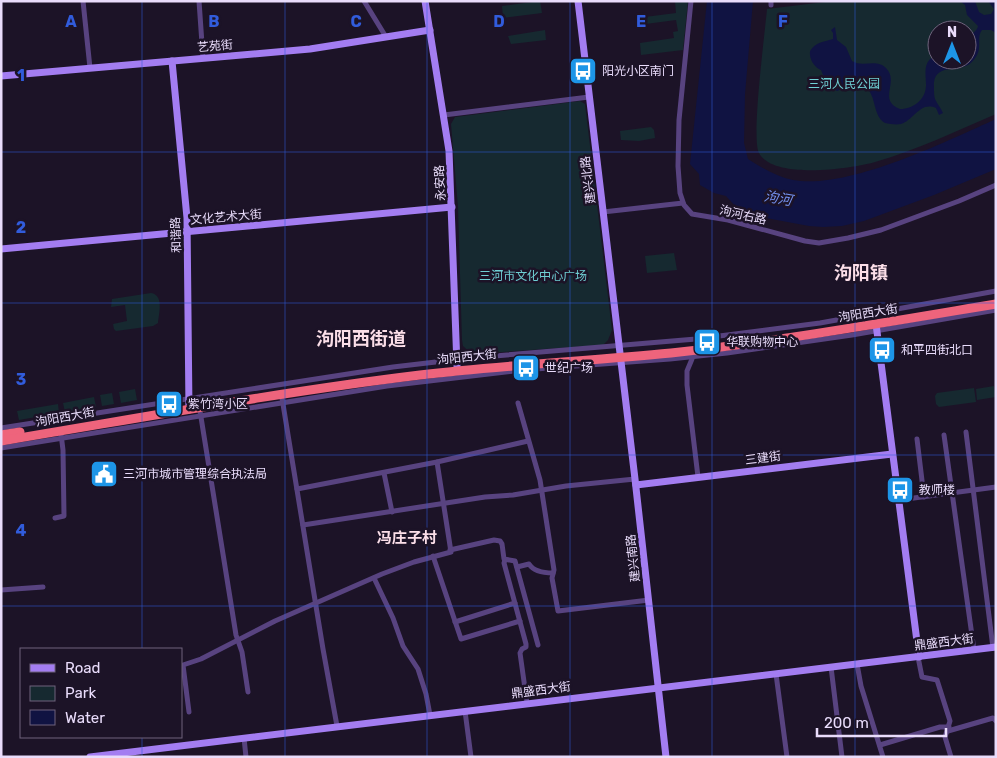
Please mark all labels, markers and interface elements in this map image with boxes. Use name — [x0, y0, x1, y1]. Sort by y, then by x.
text: A — [65, 12, 77, 31]
text: B — [208, 12, 220, 31]
text: C — [350, 12, 362, 31]
text: D — [493, 12, 505, 31]
text: E — [636, 12, 646, 31]
text: F — [778, 12, 788, 31]
north arrow — [927, 20, 977, 70]
text: N — [947, 24, 957, 41]
street label: 艺苑街 — [196, 37, 234, 55]
bus stop icon: 阳光小区南门 — [568, 56, 598, 86]
place label: 阳光小区南门 — [602, 64, 674, 78]
text: 1 — [17, 66, 25, 85]
park label: 三河人民公园 — [808, 77, 880, 91]
street label: 建兴北路 — [578, 155, 598, 205]
street label: 永安路 — [432, 165, 448, 201]
water label: 泃河 — [763, 188, 796, 210]
street label: 泃河右路 — [718, 203, 768, 227]
street label: 文化艺术大街 — [190, 207, 262, 227]
street label: 和谐路 — [168, 217, 184, 253]
text: 2 — [16, 218, 26, 237]
district label: 泃阳镇 — [834, 262, 888, 284]
park label: 三河市文化中心广场 — [479, 269, 587, 283]
street label: 泃阳西大街 — [837, 301, 899, 325]
bus stop icon: 华联购物中心 — [692, 327, 722, 357]
district label: 泃阳西街道 — [316, 328, 406, 350]
place label: 华联购物中心 — [726, 335, 798, 349]
bus stop icon: 和平四街北口 — [867, 335, 897, 365]
place label: 和平四街北口 — [901, 343, 973, 357]
street label: 泃阳西大街 — [436, 347, 498, 367]
bus stop icon: 世纪广场 — [511, 353, 541, 383]
place label: 世纪广场 — [545, 361, 593, 375]
text: 3 — [16, 370, 26, 389]
bus stop icon: 紫竹湾小区 — [154, 389, 184, 419]
place label: 紫竹湾小区 — [188, 397, 248, 411]
street label: 泃阳西大街 — [34, 405, 96, 429]
street label: 三建街 — [744, 449, 782, 467]
public building icon: 三河市城市管理综合执法局 — [89, 459, 119, 489]
place label: 三河市城市管理综合执法局 — [123, 467, 267, 481]
bus stop icon: 教师楼 — [885, 475, 915, 505]
place label: 教师楼 — [919, 483, 955, 497]
text: 4 — [16, 521, 27, 540]
district label: 冯庄子村 — [377, 529, 437, 547]
street label: 建兴南路 — [624, 533, 642, 583]
street label: 鼎盛西大街 — [913, 631, 975, 653]
legend — [20, 648, 182, 738]
text: Road — [65, 659, 101, 677]
street label: 鼎盛西大街 — [510, 679, 572, 701]
text: Park — [65, 684, 96, 702]
scale bar — [817, 706, 946, 738]
text: Water — [65, 709, 105, 727]
text: 200 m — [824, 714, 869, 732]

